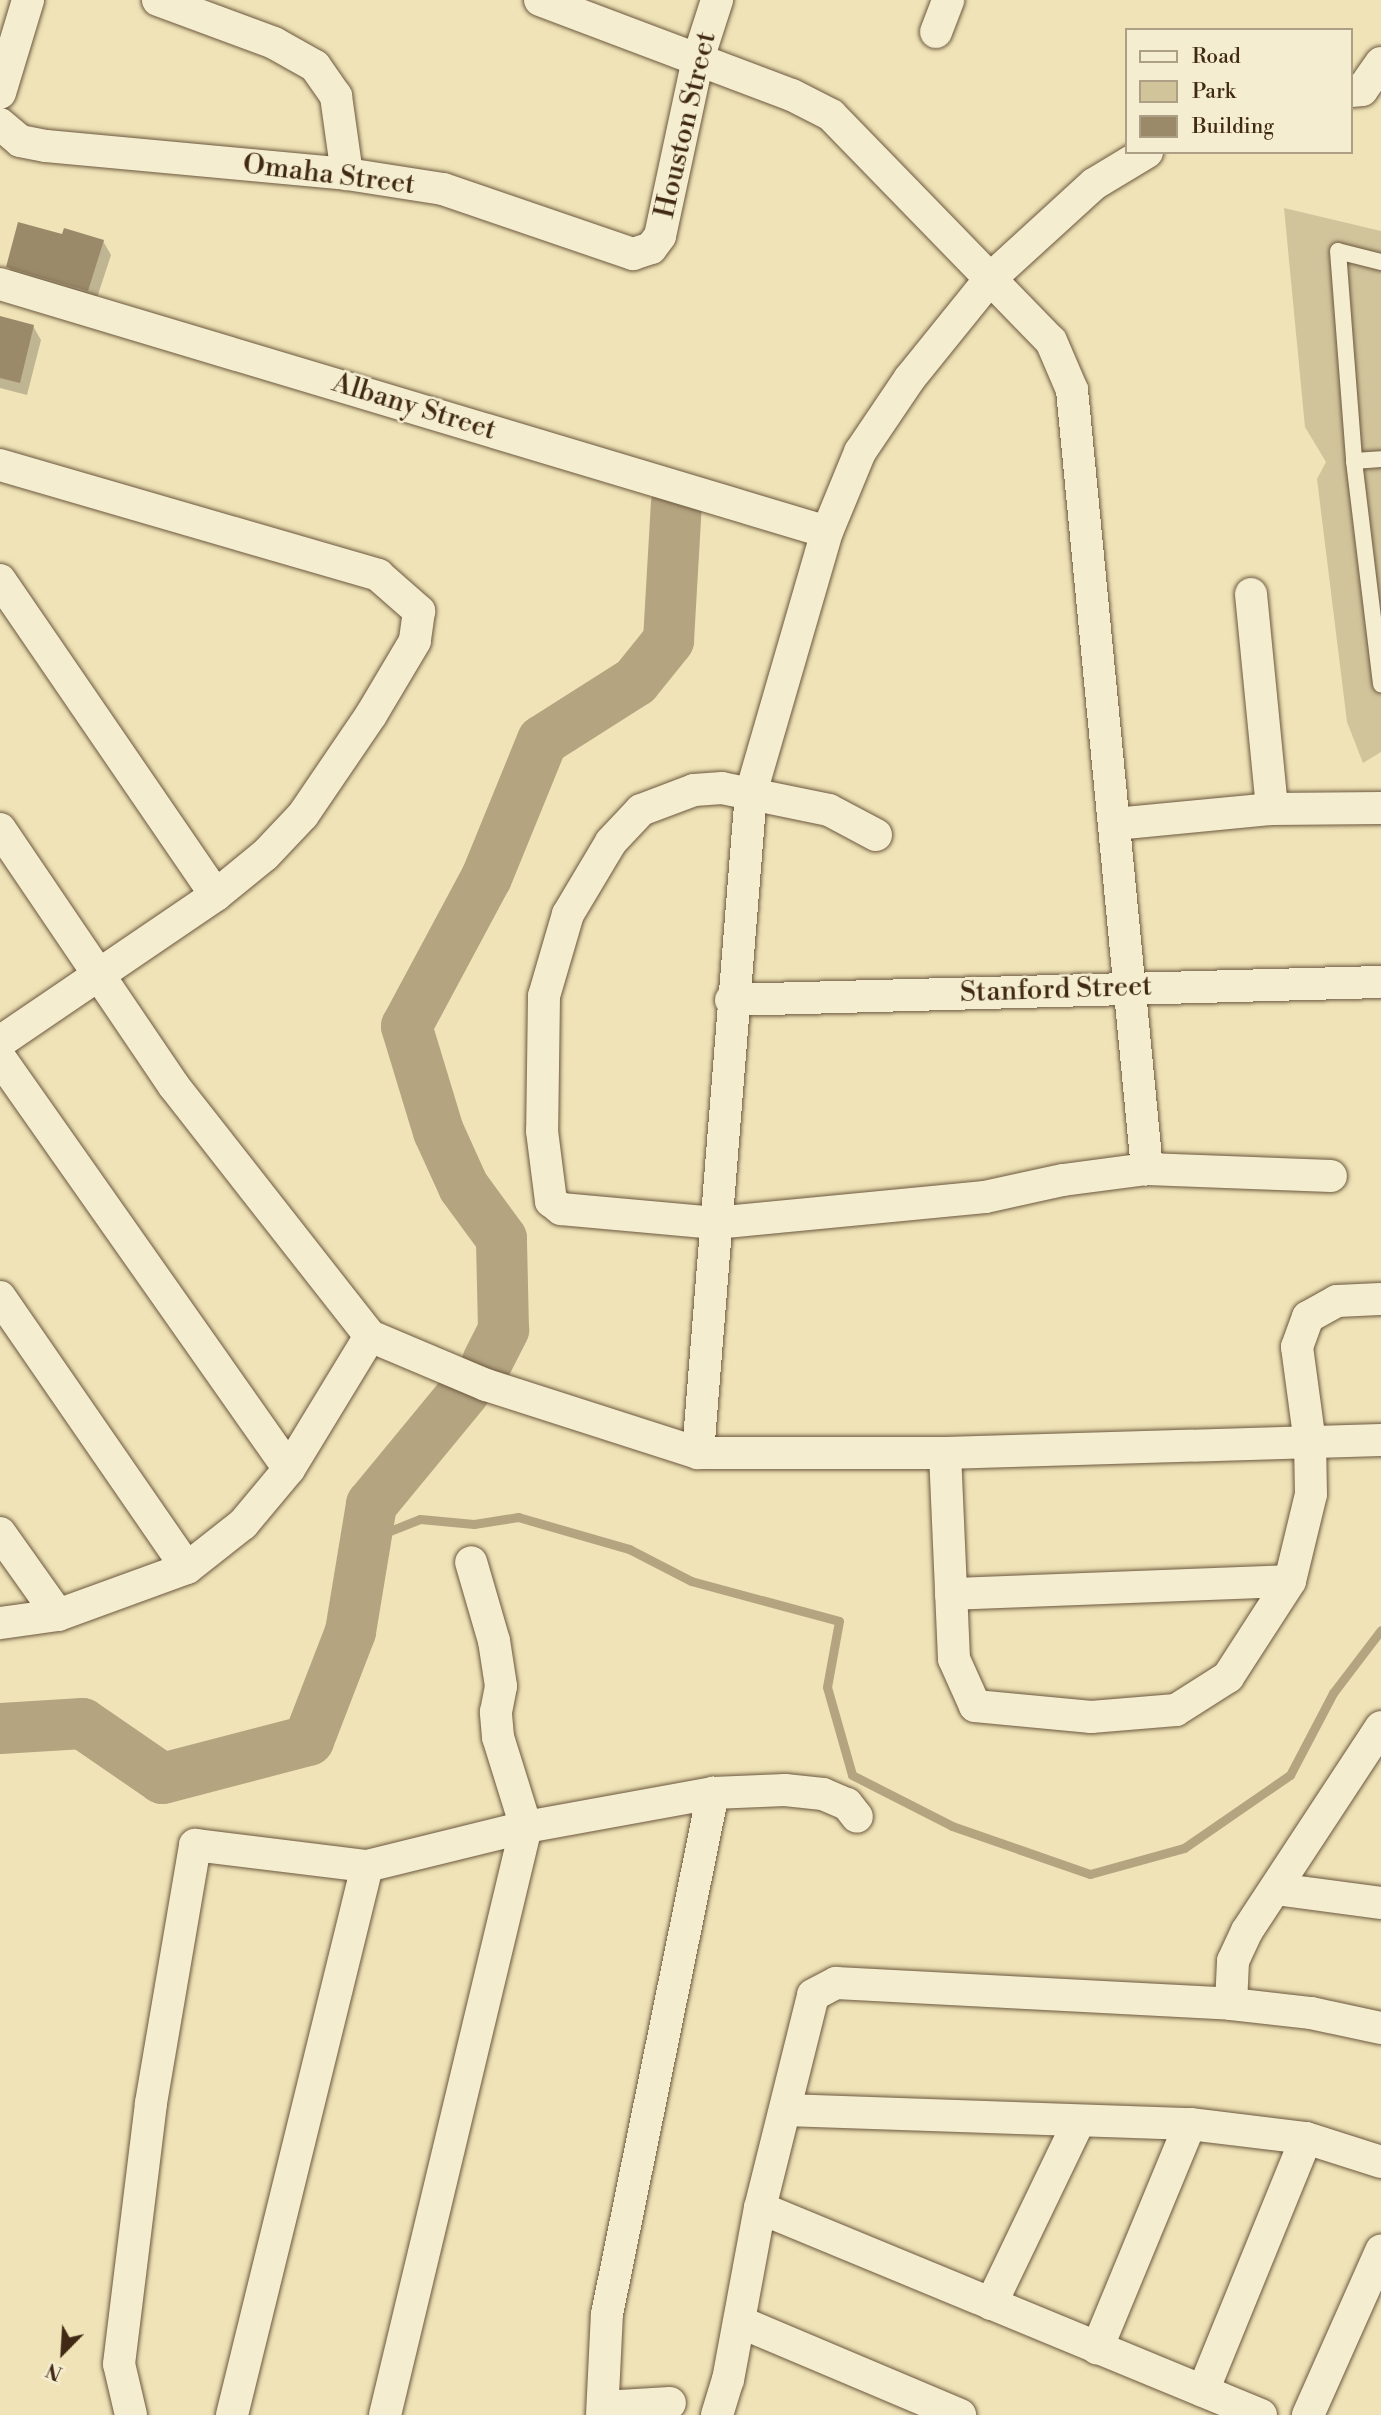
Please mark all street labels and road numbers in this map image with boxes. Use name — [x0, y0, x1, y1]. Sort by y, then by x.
street label: Houston Street — [648, 28, 724, 222]
street label: Omaha Street — [241, 148, 417, 202]
street label: Albany Street — [328, 366, 500, 448]
street label: Stanford Street — [959, 970, 1153, 1010]

